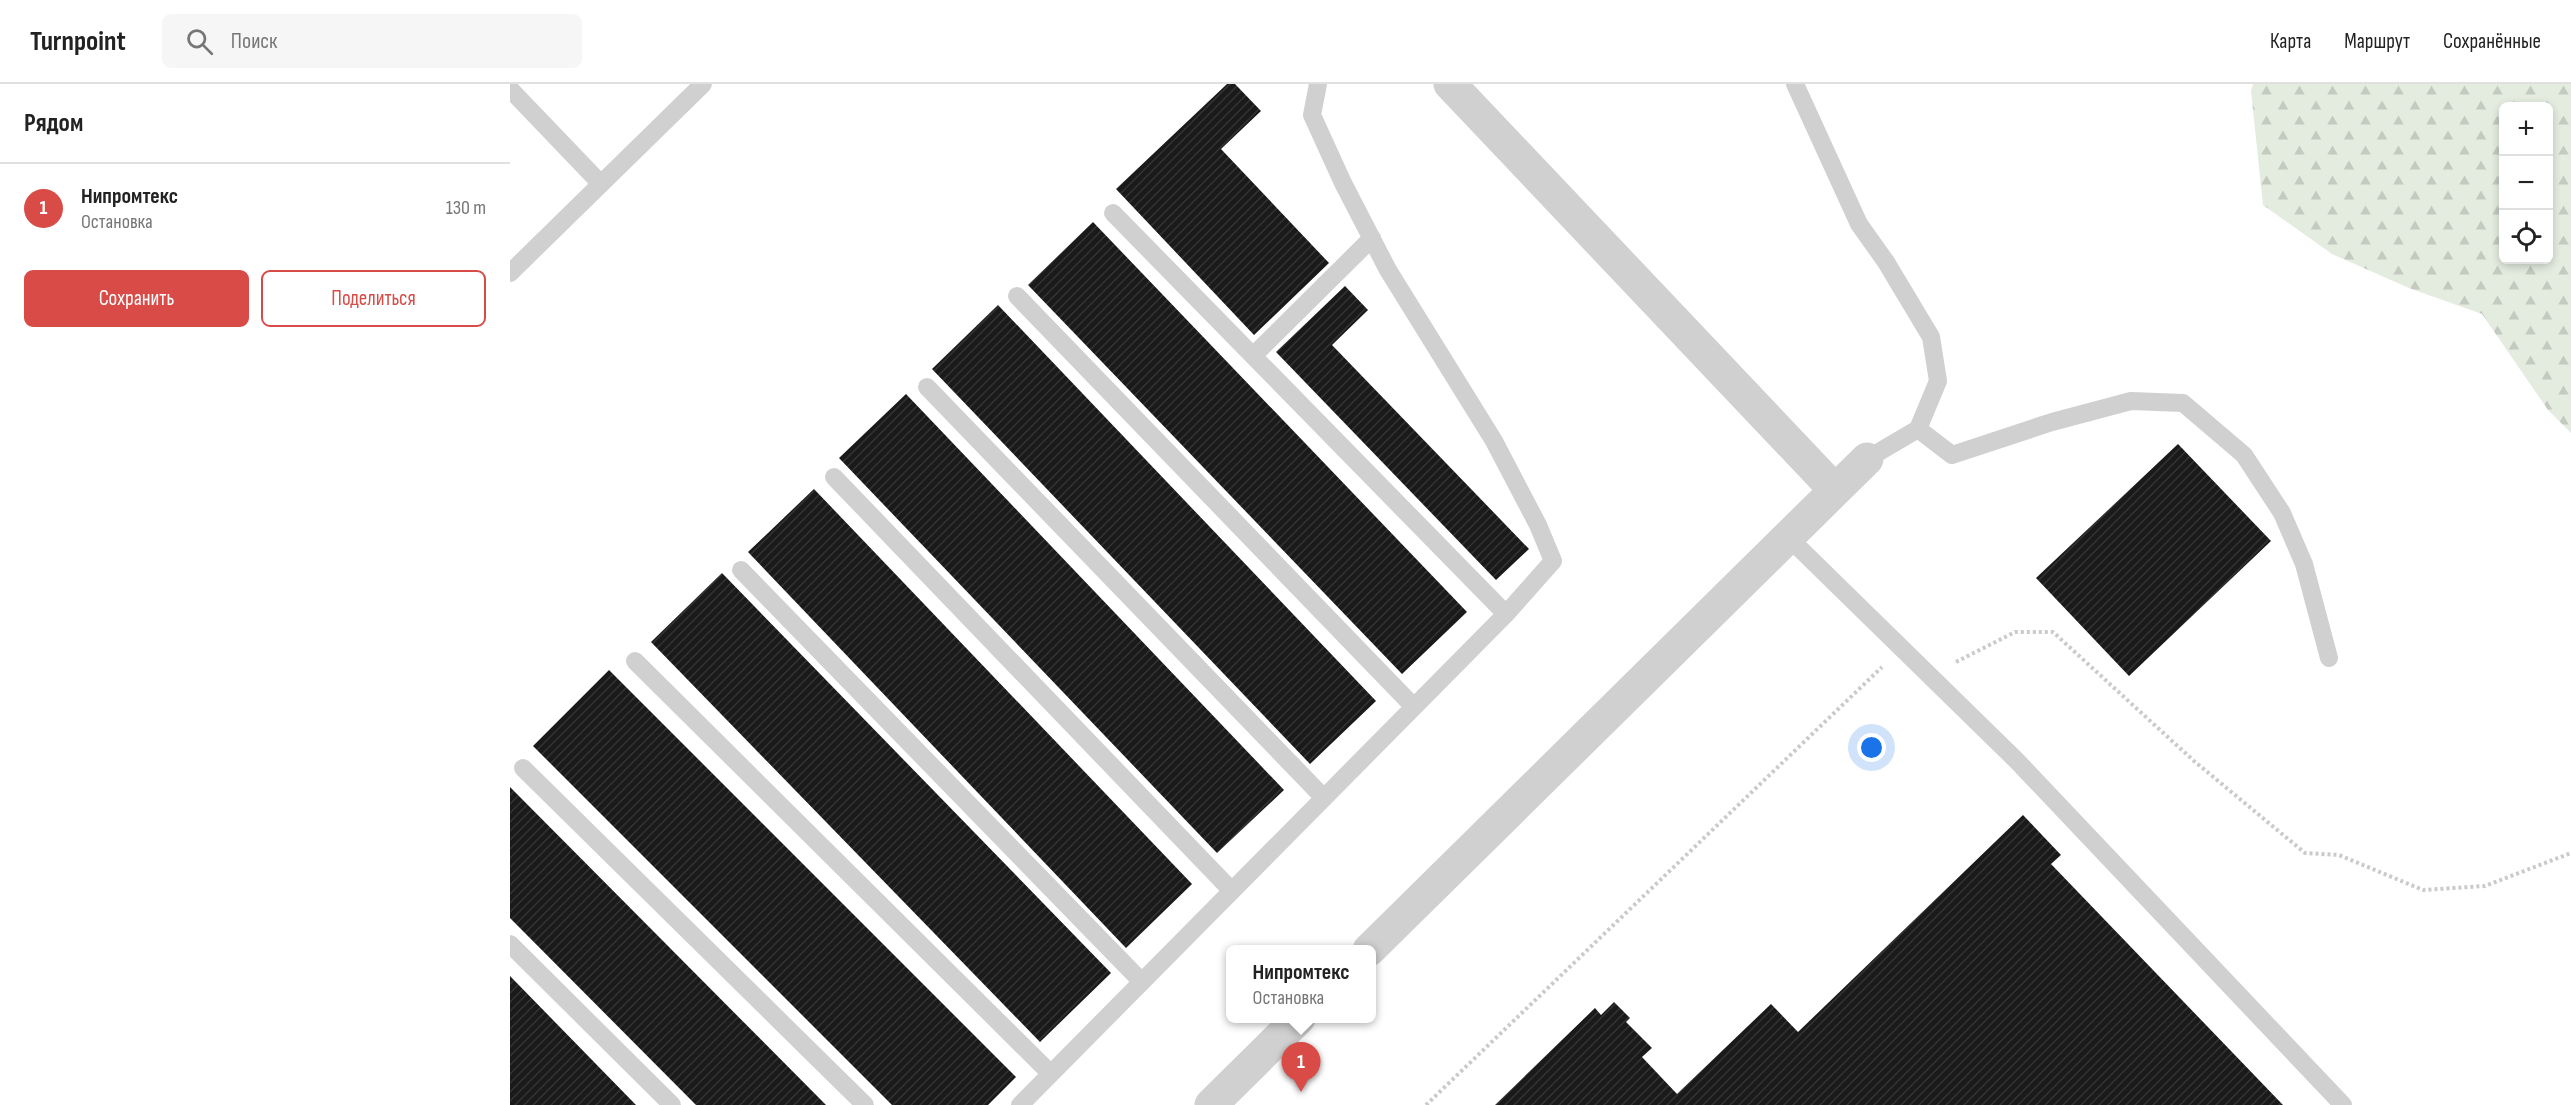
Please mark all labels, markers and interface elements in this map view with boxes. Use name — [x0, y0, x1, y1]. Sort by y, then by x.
search box — [162, 14, 582, 68]
text: Turnpoint — [30, 25, 126, 58]
icon: search — [183, 25, 216, 58]
text: Поиск — [231, 28, 277, 55]
text: Карта — [2270, 29, 2311, 54]
text: Маршрут — [2344, 29, 2410, 54]
text: Сохранённые — [2443, 29, 2541, 54]
map controls — [2499, 102, 2553, 264]
button: + — [2499, 102, 2553, 156]
text: Рядом — [24, 108, 83, 139]
button: − — [2499, 156, 2553, 210]
text: Нипромтекс — [81, 183, 178, 210]
text: 1 — [40, 196, 47, 220]
text: 130 m — [446, 196, 486, 220]
text: Остановка — [81, 210, 153, 234]
button: locate — [2499, 210, 2553, 264]
button: Сохранить — [24, 270, 249, 327]
button: Поделиться — [261, 270, 486, 327]
your location — [1857, 733, 1886, 762]
popup — [1226, 945, 1376, 1023]
text: Нипромтекс — [1253, 959, 1349, 986]
text: Остановка — [1253, 986, 1324, 1010]
pin: 1 — [1282, 1042, 1320, 1092]

